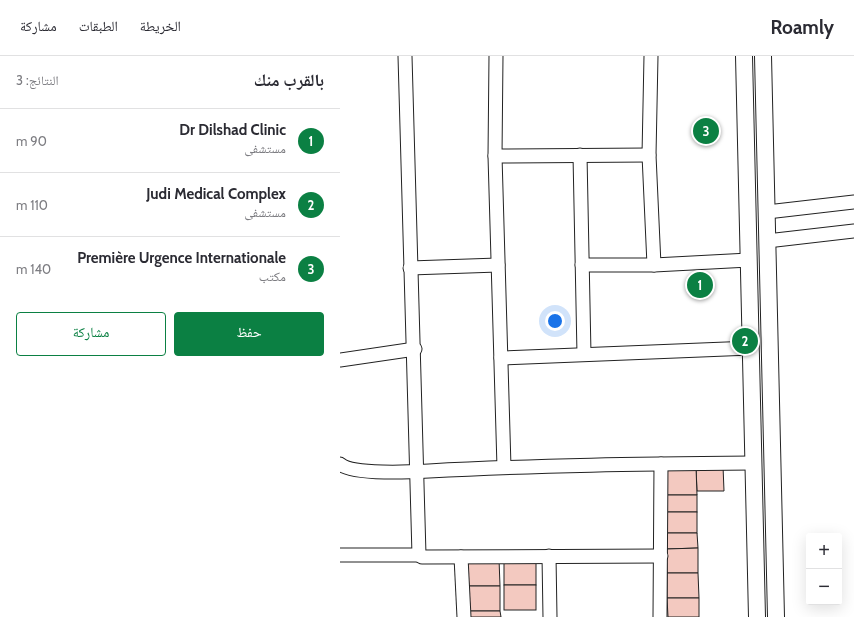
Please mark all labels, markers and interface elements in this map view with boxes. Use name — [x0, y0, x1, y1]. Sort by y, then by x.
text: Roamly — [771, 16, 834, 39]
text: مشاركة — [20, 17, 57, 35]
text: الطبقات — [79, 17, 118, 35]
text: الخريطة — [140, 17, 181, 35]
text: بالقرب منك — [254, 70, 324, 90]
text: النتائج: 3 — [16, 72, 59, 88]
pin: 3 — [693, 116, 719, 146]
text: Dr Dilshad Clinic — [179, 121, 286, 139]
text: 90 m — [16, 133, 47, 149]
text: 1 — [309, 133, 313, 149]
text: مستشفى — [244, 140, 286, 156]
text: Judi Medical Complex — [146, 185, 286, 203]
text: 110 m — [16, 197, 48, 213]
text: 2 — [308, 197, 314, 213]
text: مستشفى — [244, 204, 286, 220]
text: Première Urgence Internationale — [77, 249, 286, 267]
text: 140 m — [16, 261, 51, 277]
text: 3 — [308, 261, 315, 277]
text: مكتب — [259, 268, 286, 284]
pin: 1 — [687, 270, 713, 300]
your location — [545, 311, 565, 331]
button: مشاركة — [16, 312, 166, 356]
button: حفظ — [174, 312, 324, 356]
pin: 2 — [732, 326, 758, 356]
map controls — [806, 533, 842, 605]
button: + — [806, 533, 842, 569]
button: − — [806, 569, 842, 605]

